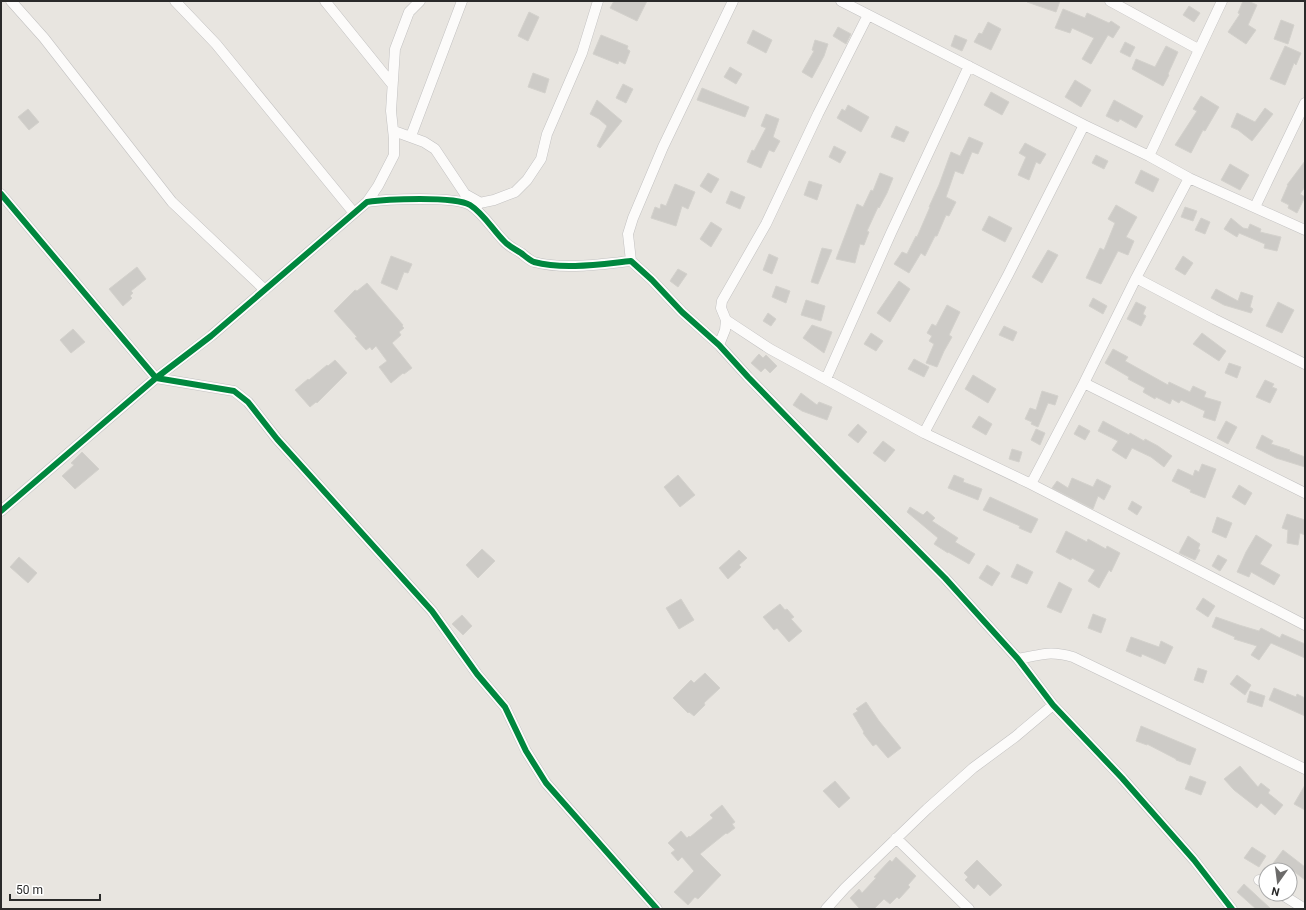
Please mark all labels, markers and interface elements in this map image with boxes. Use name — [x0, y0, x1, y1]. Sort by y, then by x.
north arrow — [1258, 862, 1298, 902]
scale bar — [10, 876, 100, 902]
text: 50 m — [16, 883, 43, 897]
text: N — [1270, 884, 1281, 898]

